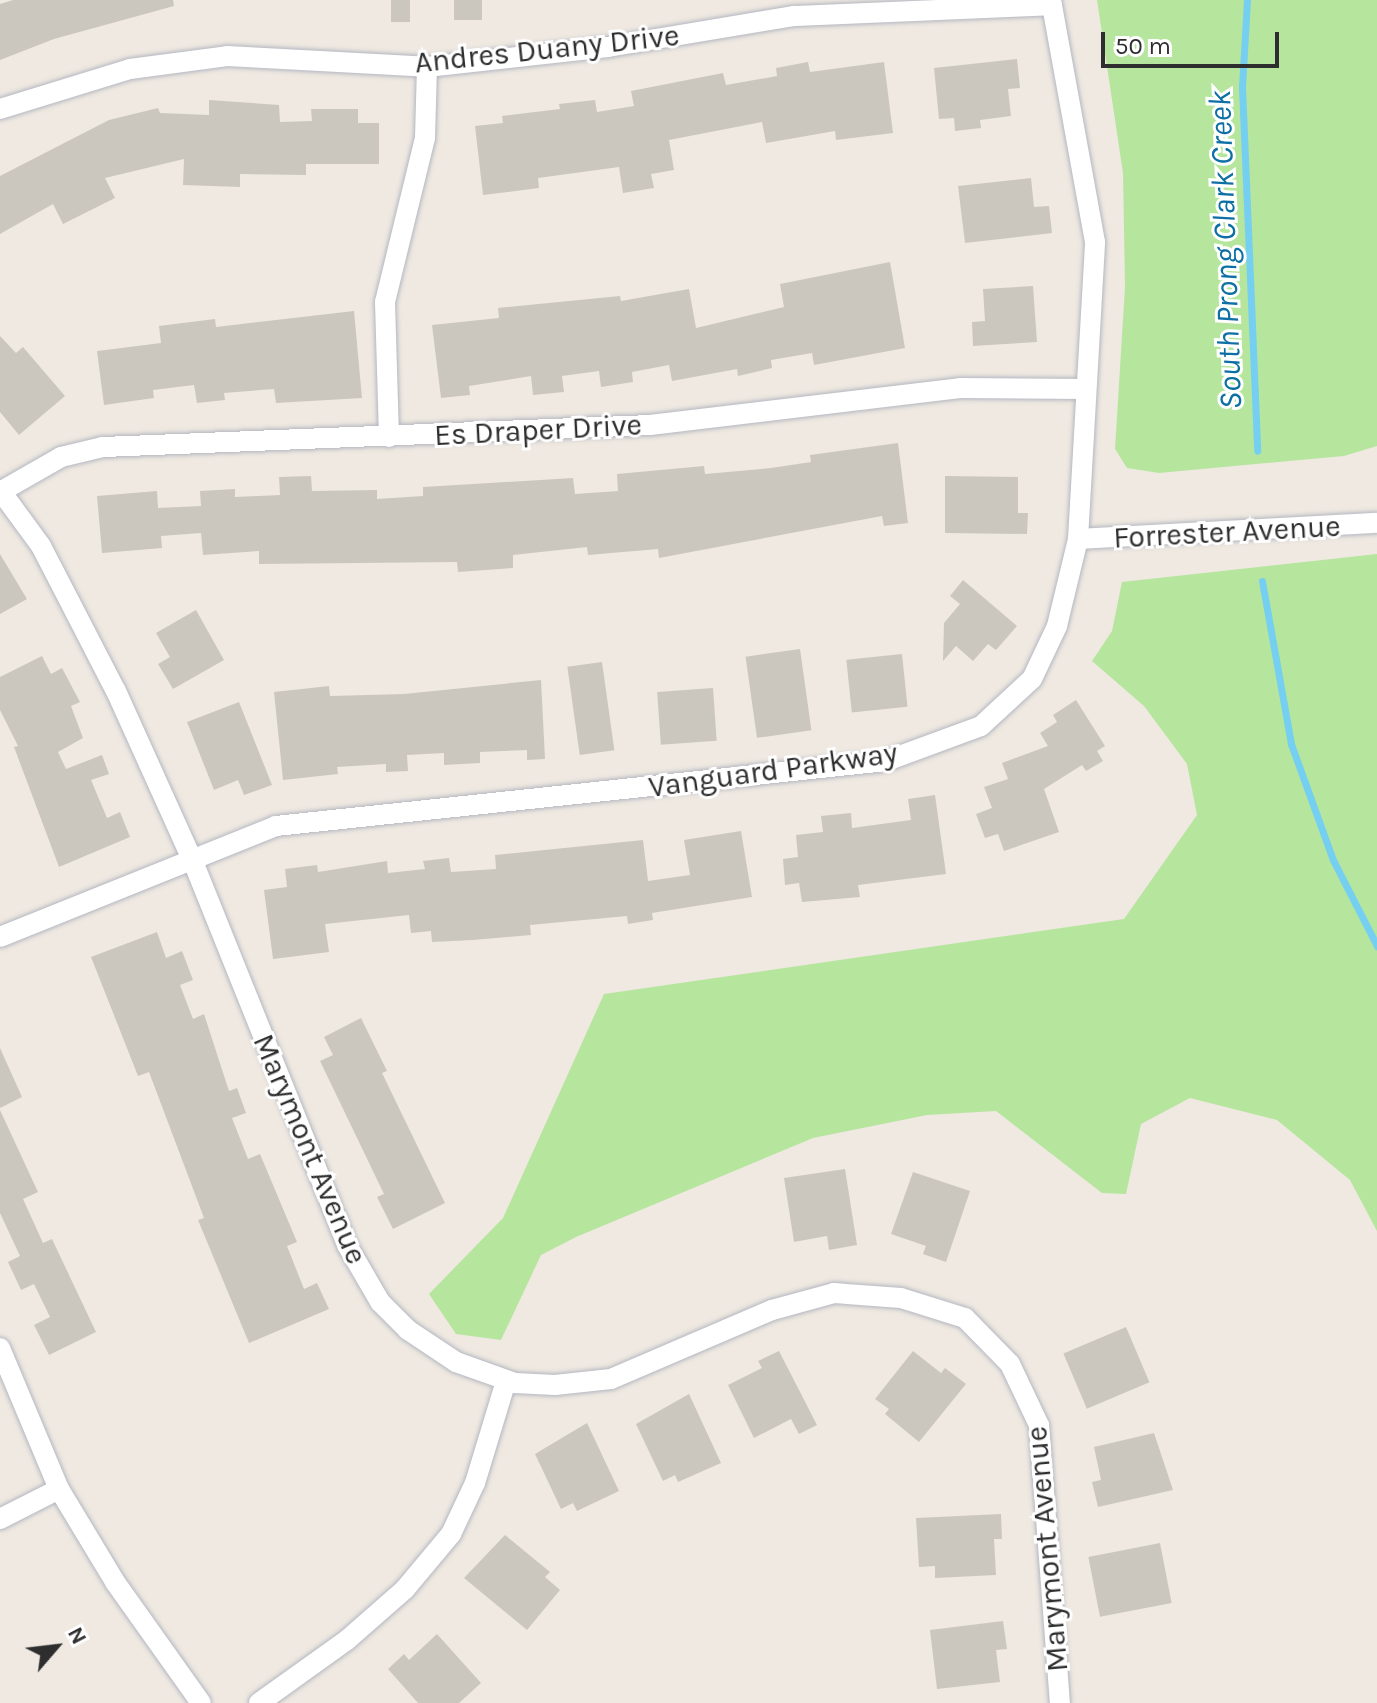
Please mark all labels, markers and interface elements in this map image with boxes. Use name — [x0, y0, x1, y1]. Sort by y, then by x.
scale bar — [1105, 16, 1283, 66]
street label: Andres Duany Drive — [413, 17, 681, 81]
text: 50 m — [1115, 32, 1171, 60]
water label: South Prong Clark Creek — [1201, 90, 1251, 410]
street label: Es Draper Drive — [433, 407, 643, 453]
street label: Forrester Avenue — [1112, 508, 1342, 556]
street label: Vanguard Parkway — [646, 735, 900, 805]
street label: Marymont Avenue — [245, 1029, 375, 1269]
street label: Marymont Avenue — [1018, 1425, 1076, 1673]
north arrow — [16, 1607, 96, 1687]
text: N — [62, 1623, 92, 1649]

